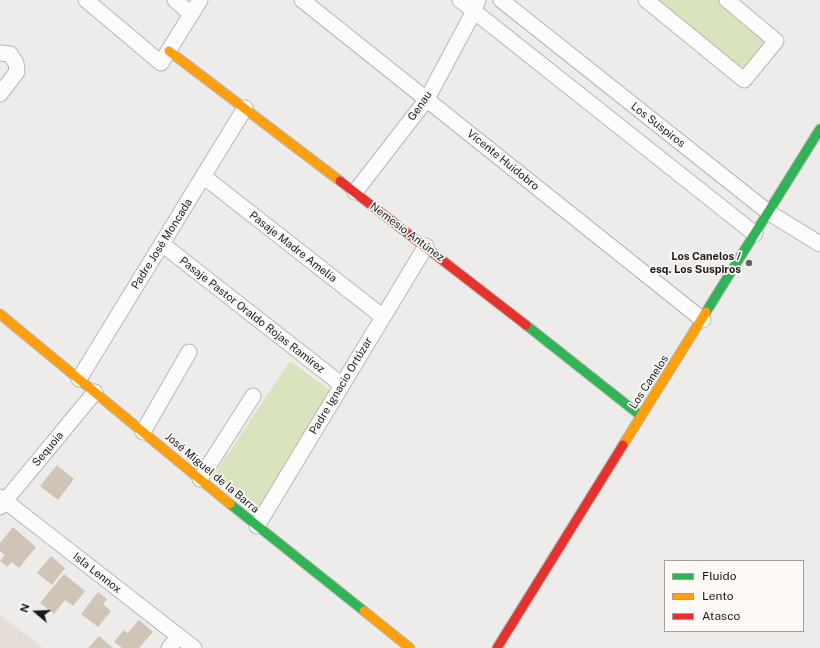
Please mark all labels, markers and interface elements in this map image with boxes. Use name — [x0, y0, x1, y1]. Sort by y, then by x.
street label: Genau — [405, 89, 435, 123]
street label: Los Suspiros — [628, 100, 688, 150]
street label: Vicente Huidobro — [464, 127, 542, 193]
street label: Padre José Moncada — [129, 196, 195, 292]
street label: Nemesio Antúnez — [367, 200, 447, 264]
street label: Pasaje Madre Amelia — [247, 209, 339, 285]
place label: Los Canelos / esq. Los Suspiros — [650, 250, 741, 276]
street label: Pasaje Pastor Oraldo Rojas Ramírez — [177, 254, 327, 376]
marker: Los Canelos / esq. Los Suspiros — [744, 258, 754, 268]
street label: Padre Ignacio Ortúzar — [307, 335, 375, 437]
street label: Los Canelos — [627, 353, 671, 411]
street label: Sequoia — [30, 429, 66, 469]
street label: José Miguel de la Barra — [163, 430, 261, 516]
street label: Isla Lennox — [70, 550, 124, 596]
legend — [664, 560, 804, 632]
text: Fluido — [702, 569, 737, 583]
text: Lento — [702, 589, 733, 603]
north arrow — [16, 592, 56, 632]
text: N — [18, 602, 32, 614]
text: Atasco — [702, 609, 740, 623]

